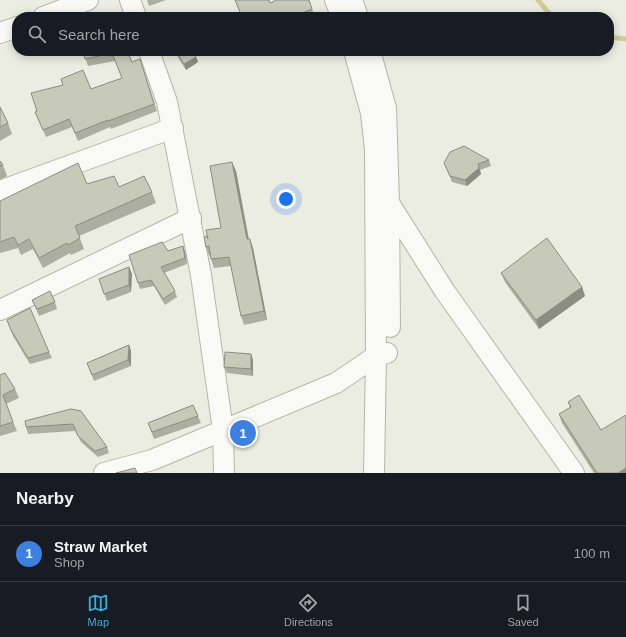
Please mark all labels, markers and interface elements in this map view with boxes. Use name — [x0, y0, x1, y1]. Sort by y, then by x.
search box — [12, 12, 614, 56]
icon: search — [26, 23, 48, 45]
text: Search here — [58, 26, 140, 43]
your location — [276, 189, 296, 209]
pin: 1 — [230, 418, 256, 448]
text: Nearby — [16, 489, 74, 508]
text: Straw Market — [54, 538, 147, 555]
text: 1 — [25, 546, 33, 561]
text: 100 m — [574, 546, 610, 561]
text: Shop — [54, 555, 84, 570]
tab: Map — [87, 592, 109, 628]
tab: Directions — [284, 592, 333, 628]
tab: Saved — [507, 592, 539, 628]

